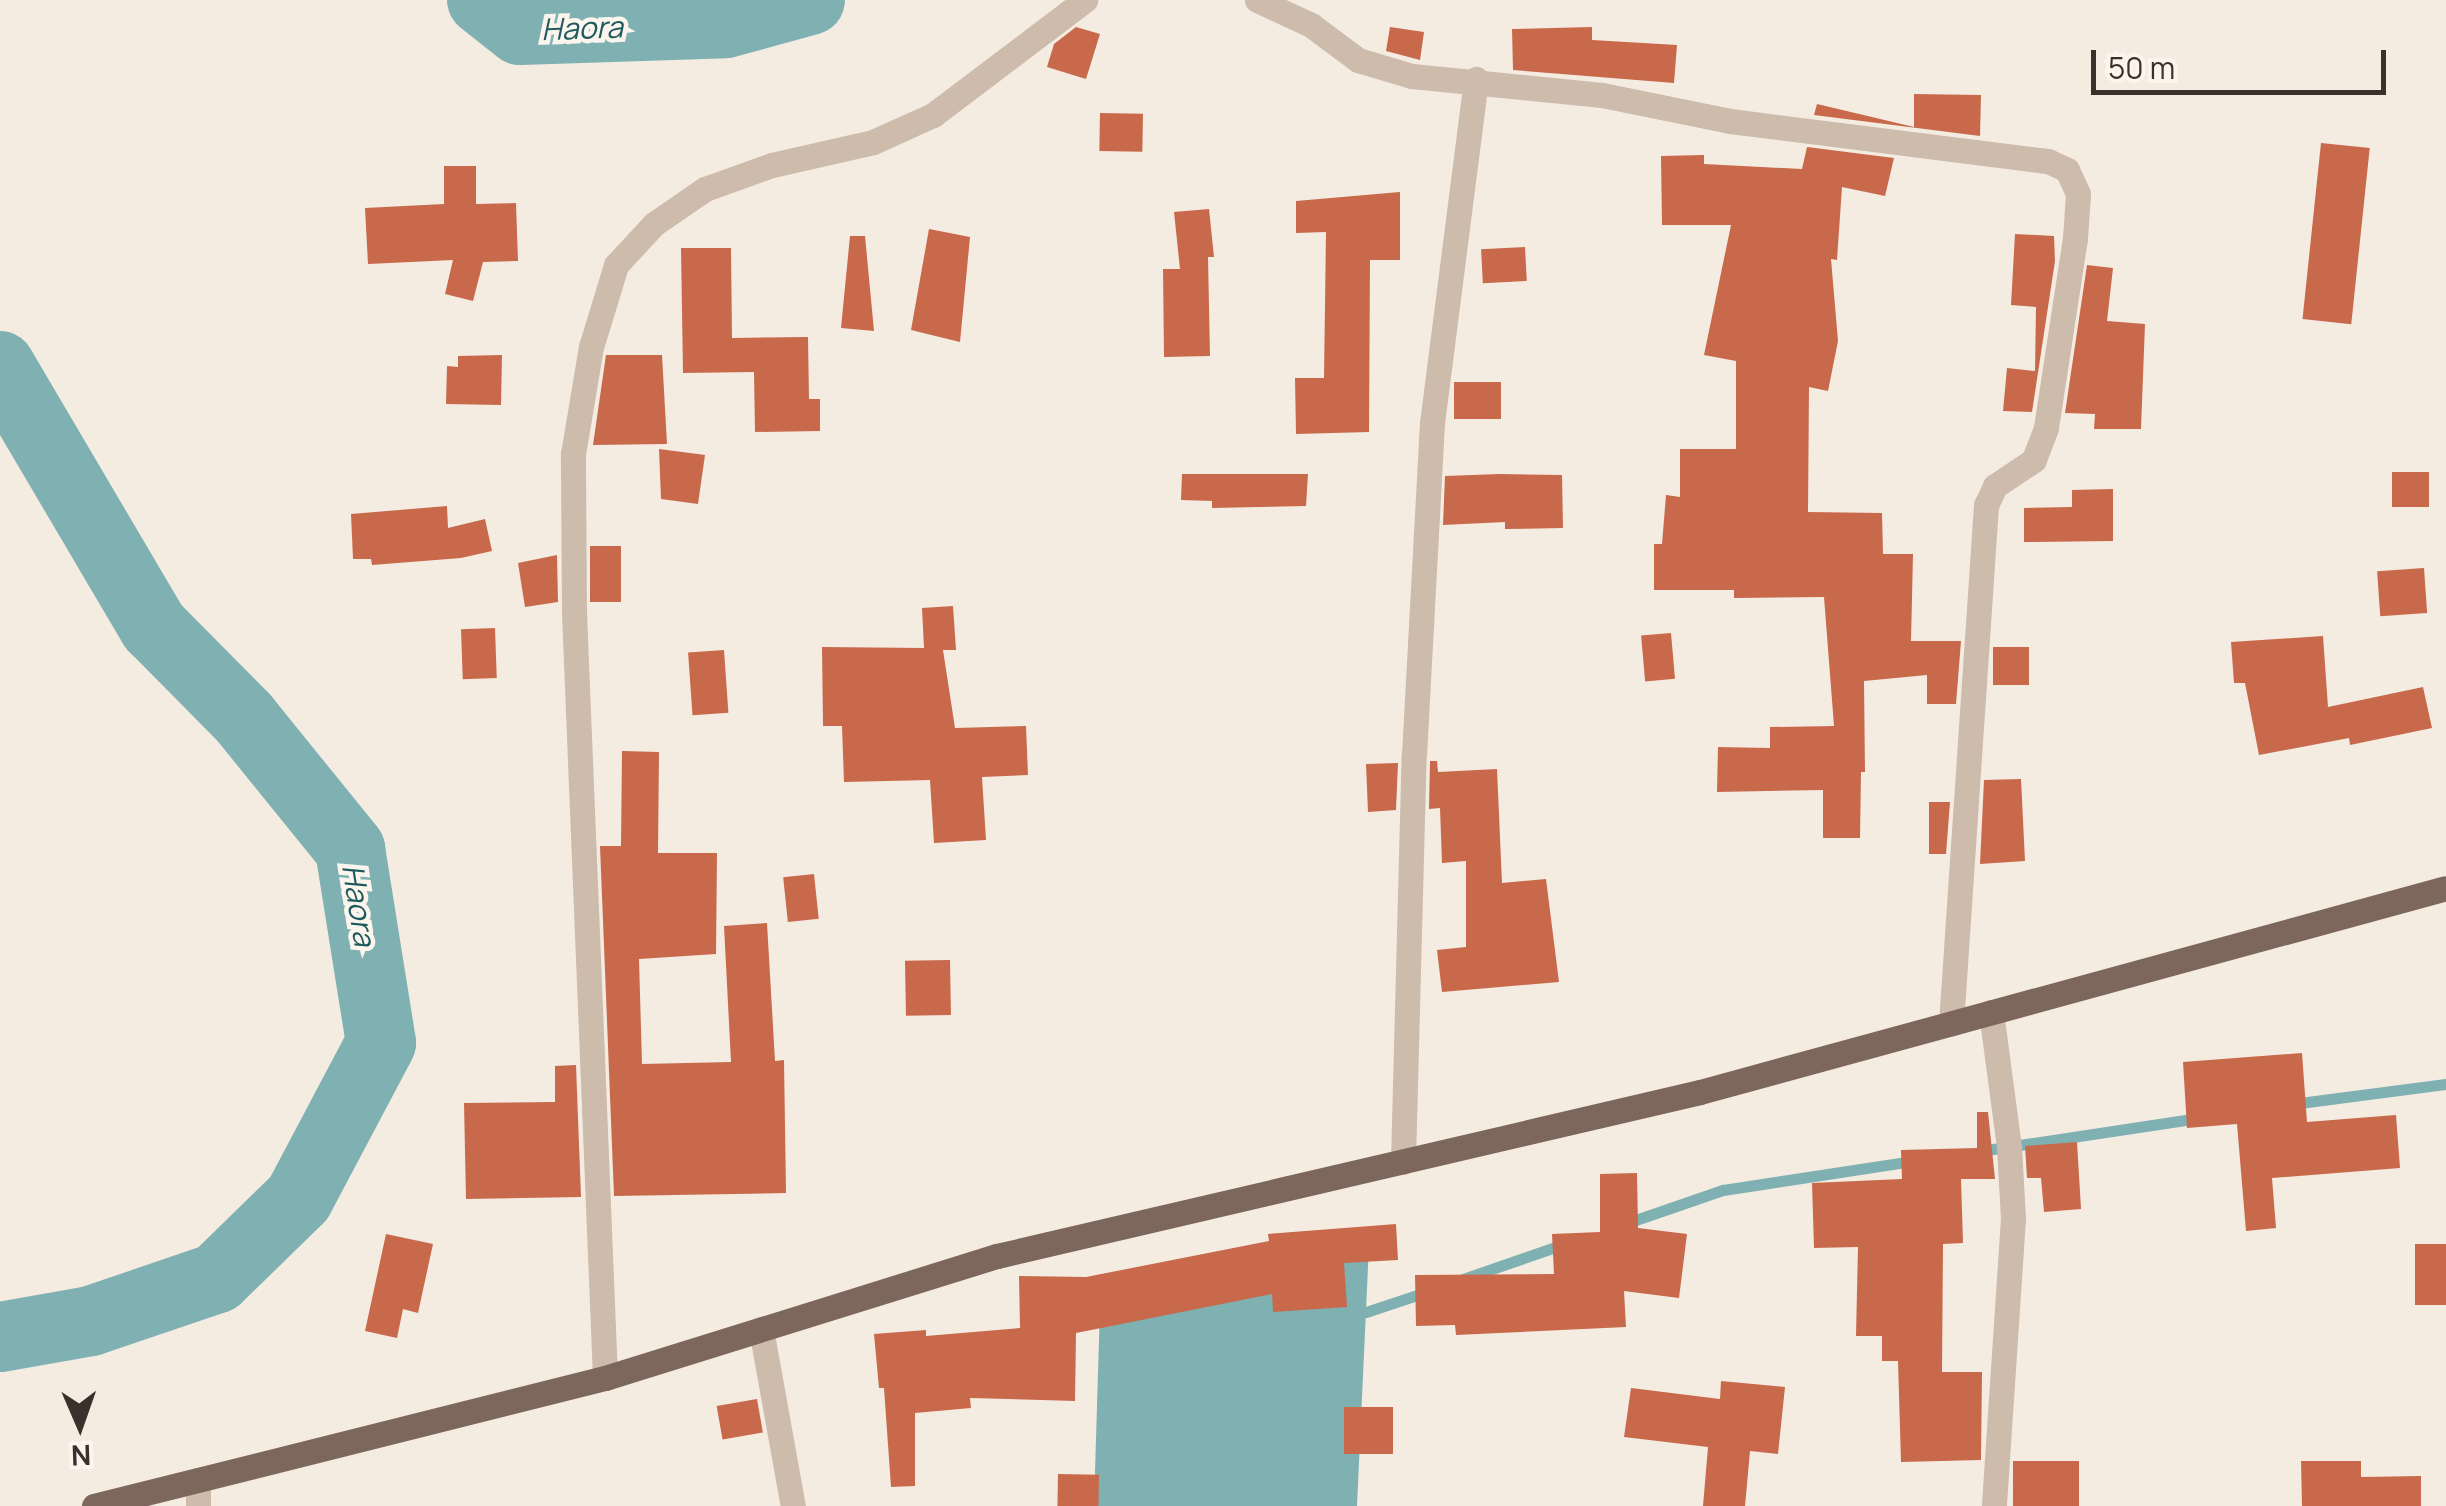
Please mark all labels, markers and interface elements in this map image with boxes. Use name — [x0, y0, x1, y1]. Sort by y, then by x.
water label: Haora — [540, 9, 624, 47]
scale bar — [2096, 30, 2391, 92]
text: 50 m — [2108, 47, 2175, 88]
water label: Haora — [335, 862, 383, 948]
north arrow — [30, 1376, 130, 1476]
text: N — [70, 1437, 92, 1475]

